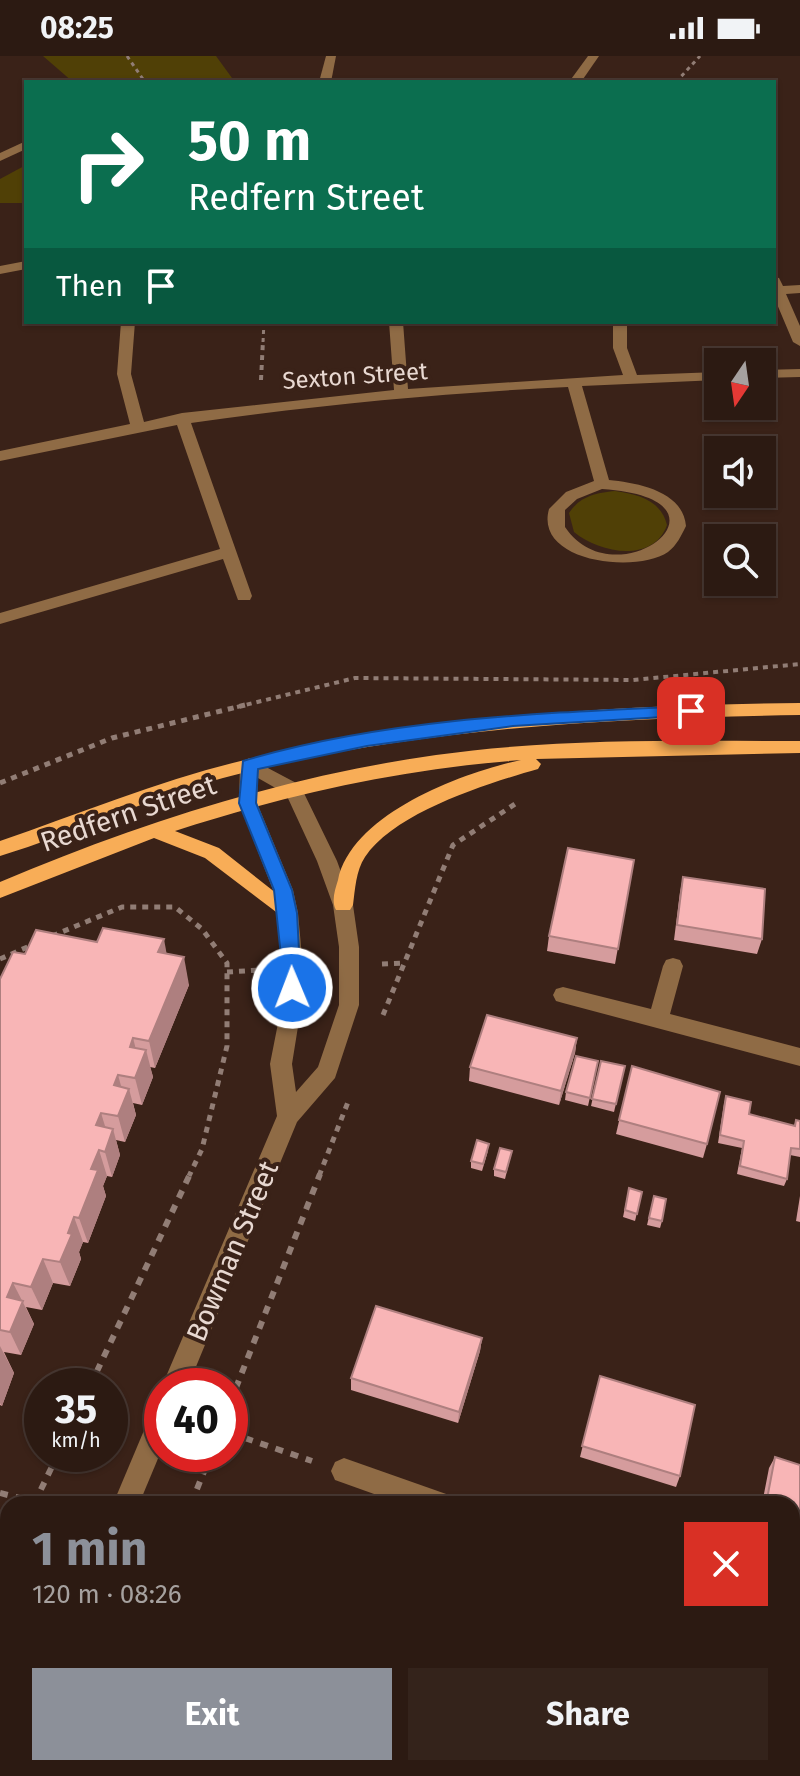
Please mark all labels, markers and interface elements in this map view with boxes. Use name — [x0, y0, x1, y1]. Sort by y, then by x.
text: 08:25 — [40, 10, 114, 46]
text: 50 m — [188, 108, 311, 175]
icon: right — [56, 112, 160, 216]
text: Redfern Street — [188, 176, 424, 220]
icon: arrive — [139, 264, 183, 308]
text: Then — [56, 268, 123, 304]
north arrow — [704, 348, 776, 420]
map controls — [704, 348, 776, 596]
street label: Sexton Street — [281, 357, 429, 395]
button: sound — [704, 436, 776, 508]
button: search — [704, 524, 776, 596]
pin — [657, 677, 725, 745]
icon: arrive — [669, 689, 713, 733]
street label: Redfern Street — [36, 768, 221, 859]
position arrow — [250, 946, 334, 1030]
street label: Bowman Street — [180, 1155, 286, 1346]
speed limit sign: 40 — [144, 1368, 248, 1472]
text: 35 — [55, 1386, 97, 1434]
text: km/h — [51, 1428, 101, 1452]
text: 1 min — [32, 1520, 147, 1578]
button: close — [684, 1522, 768, 1606]
text: 120 m · 08:26 — [32, 1579, 182, 1610]
button: Exit — [32, 1668, 392, 1760]
button: Share — [408, 1668, 768, 1760]

